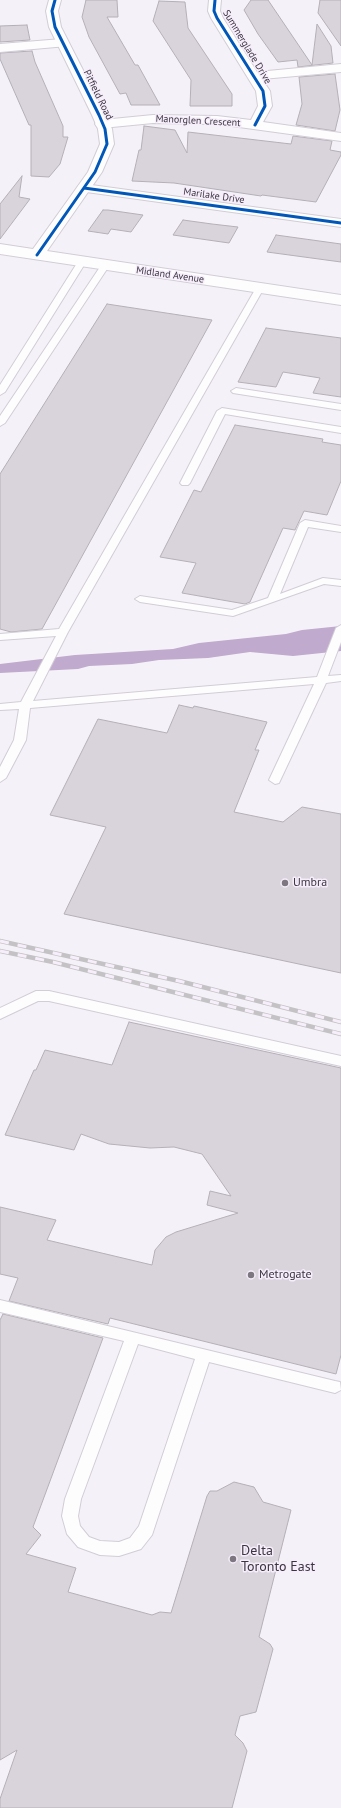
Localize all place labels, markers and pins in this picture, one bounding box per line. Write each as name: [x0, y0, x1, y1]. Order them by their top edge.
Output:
place label: Umbra: [293, 876, 327, 890]
marker: Umbra: [280, 878, 290, 888]
place label: Metrogate: [259, 1268, 312, 1282]
marker: Metrogate: [246, 1270, 256, 1280]
place label: Delta Toronto East: [241, 1543, 315, 1576]
marker: Delta Toronto East: [228, 1554, 238, 1564]

